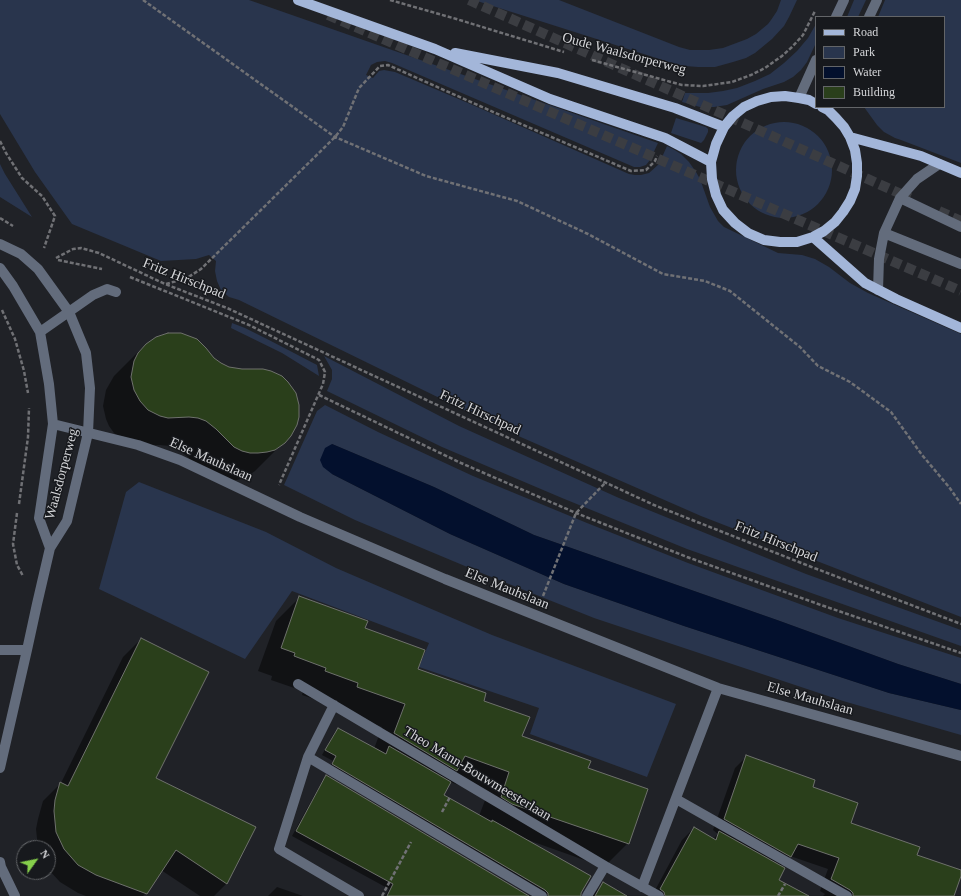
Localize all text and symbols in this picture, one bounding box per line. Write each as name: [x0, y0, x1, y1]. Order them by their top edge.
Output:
legend: [815, 16, 945, 108]
text: Road: [853, 25, 878, 39]
street label: Oude Waalsdorperweg: [560, 29, 688, 79]
text: Park: [853, 45, 875, 59]
text: Water: [853, 65, 881, 79]
text: Building: [853, 85, 895, 99]
street label: Fritz Hirschpad: [140, 255, 228, 303]
street label: Fritz Hirschpad: [437, 387, 523, 439]
street label: Waalsdorperweg: [42, 427, 82, 521]
street label: Else Mauhslaan: [167, 434, 255, 486]
street label: Fritz Hirschpad: [732, 518, 820, 566]
street label: Else Mauhslaan: [463, 565, 551, 613]
street label: Else Mauhslaan: [765, 679, 855, 719]
street label: Theo Mann-Bouwmeesterlaan: [400, 723, 554, 825]
north arrow: [16, 840, 56, 880]
text: N: [38, 847, 52, 861]

